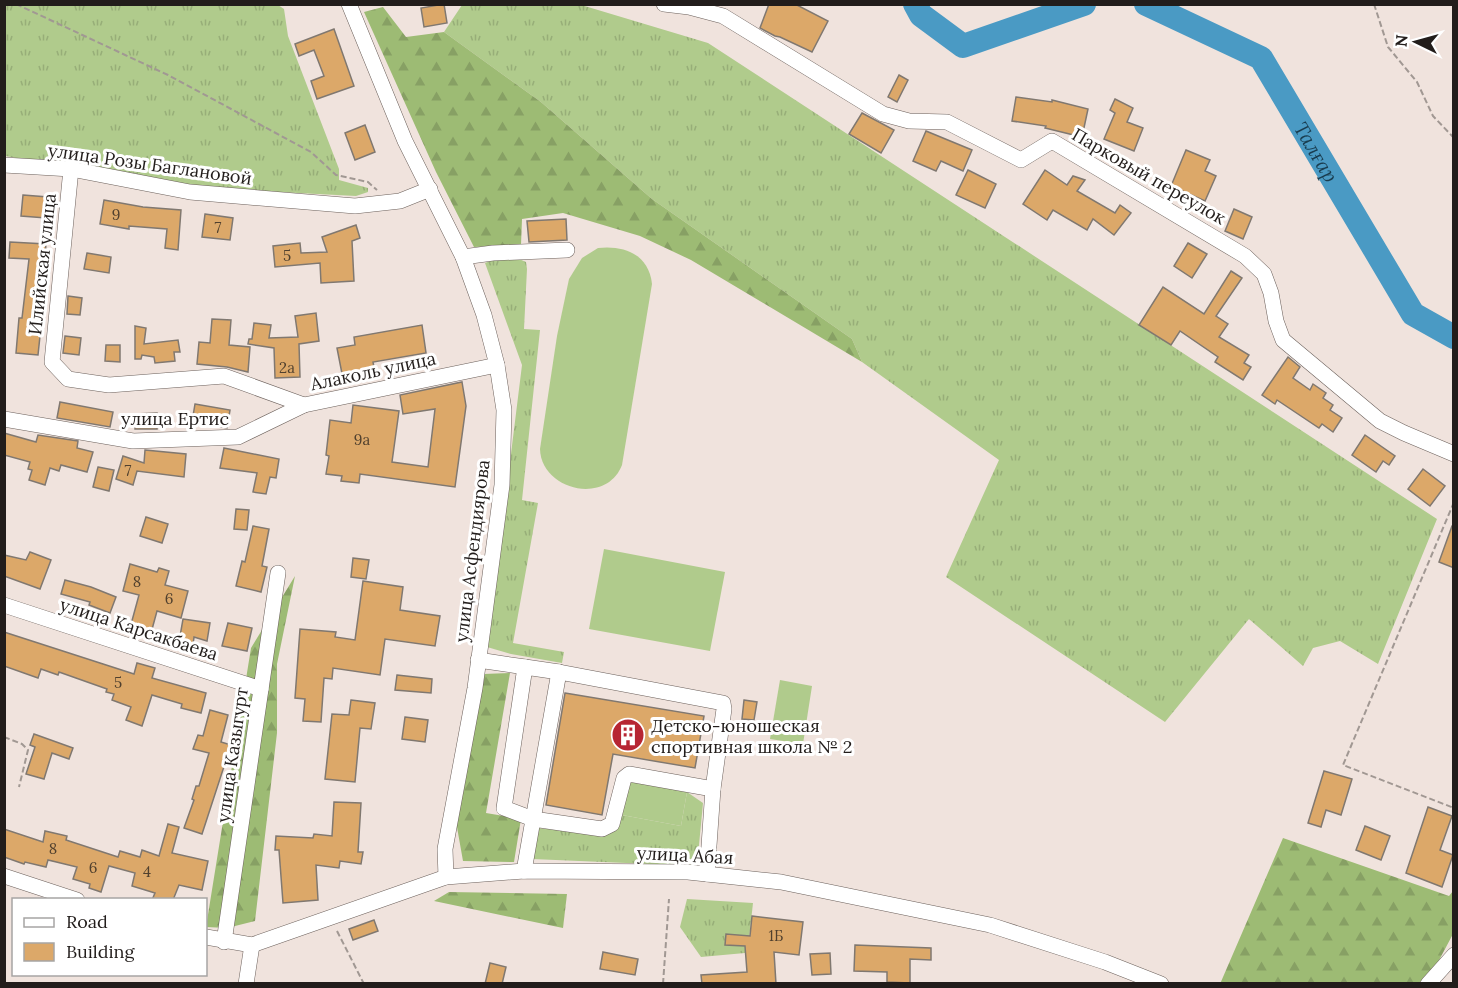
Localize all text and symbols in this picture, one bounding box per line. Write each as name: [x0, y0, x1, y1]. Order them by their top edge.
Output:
north arrow: [1386, 12, 1446, 72]
text: N: [1391, 34, 1412, 48]
water label: Талғар: [1289, 117, 1344, 186]
street label: Парковый переулок: [1068, 123, 1230, 230]
street label: улица Розы Баглановой: [47, 138, 253, 190]
street label: Илийская улица: [23, 192, 61, 336]
house number: 9: [112, 205, 120, 224]
house number: 7: [215, 218, 222, 237]
house number: 5: [283, 246, 291, 265]
street label: Алаколь улица: [307, 346, 438, 396]
house number: 2а: [279, 358, 295, 377]
street label: улица Ертис: [121, 407, 229, 430]
house number: 9а: [354, 430, 370, 449]
street label: улица Асфендиярова: [449, 458, 495, 644]
house number: 7: [125, 461, 132, 480]
house number: 8: [133, 572, 141, 591]
house number: 6: [165, 589, 173, 608]
street label: улица Карсакбаева: [57, 593, 221, 665]
house number: 5: [114, 673, 122, 692]
street label: улица Казыгурт: [211, 686, 253, 824]
place label: Детско-юношеская спортивная школа № 2: [651, 714, 852, 758]
building icon: Детско-юношеская спортивная школа № 2: [610, 717, 646, 753]
house number: 8: [49, 839, 57, 858]
street label: улица Абая: [636, 841, 734, 869]
house number: 6: [89, 858, 97, 877]
house number: 4: [143, 862, 151, 881]
legend: [12, 898, 207, 976]
text: Road: [66, 910, 108, 933]
house number: 1Б: [769, 926, 783, 945]
text: Building: [66, 940, 136, 963]

